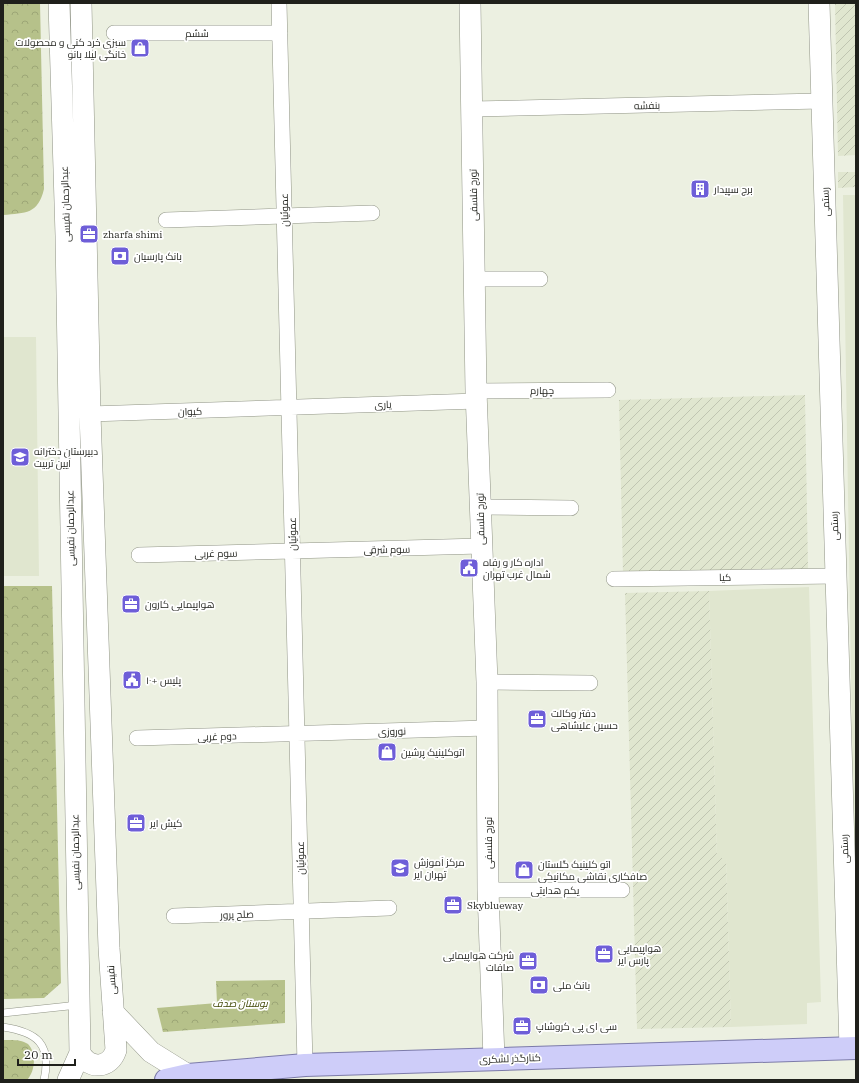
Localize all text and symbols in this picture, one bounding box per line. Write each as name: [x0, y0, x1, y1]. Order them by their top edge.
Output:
street label: ششم: [185, 27, 209, 41]
place label: سبزی خرد کنی و محصولات خانگی لیلا بانو: [16, 36, 126, 61]
shop icon: سبزی خرد کنی و محصولات خانگی لیلا بانو: [129, 37, 151, 59]
street label: بنفشه: [634, 99, 660, 112]
street label: عبدالرحمان نفیسی: [58, 166, 73, 242]
street label: تورج فلسفی: [467, 168, 480, 221]
building icon: برج سپیدار: [689, 178, 711, 200]
place label: برج سپیدار: [713, 183, 753, 196]
street label: رستمی: [818, 187, 833, 217]
street label: عموئیان: [278, 193, 291, 227]
office icon: zharfa shimi: [78, 223, 100, 245]
place label: zharfa shimi: [103, 228, 163, 241]
bank icon: بانک پارسیان: [109, 245, 131, 267]
place label: بانک پارسیان: [134, 250, 182, 263]
street label: چهارم: [530, 384, 554, 398]
street label: یاری: [374, 398, 392, 411]
street label: کیوان: [178, 405, 202, 418]
place label: دبیرستان دخترانه آیین تربیت: [34, 445, 98, 470]
school or university icon: دبیرستان دخترانه آیین تربیت: [9, 446, 31, 468]
street label: عبدالرحمان نفیسی: [63, 490, 78, 566]
street label: تورج فلسفی: [474, 492, 487, 545]
street label: رستمی: [827, 511, 842, 541]
street label: عموئیان: [286, 517, 299, 551]
street label: سوم شرقی: [364, 543, 410, 557]
street label: سوم غربی: [194, 547, 238, 561]
place label: اداره کار و رفاه شمال غرب تهران: [483, 556, 551, 581]
public building icon: اداره کار و رفاه شمال غرب تهران: [458, 557, 480, 579]
street label: کیا: [719, 571, 731, 584]
office icon: هواپیمایی کارون: [120, 593, 142, 615]
place label: هواپیمایی کارون: [145, 598, 215, 611]
public building icon: پلیس +۱۰: [121, 669, 143, 691]
place label: پلیس +۱۰: [146, 674, 181, 687]
place label: دفتر وکالت حسین علیشاهی: [551, 707, 618, 732]
office icon: دفتر وکالت حسین علیشاهی: [526, 708, 548, 730]
street label: نوروزی: [378, 725, 406, 738]
street label: دوم غربی: [197, 729, 237, 745]
shop icon: اتوکلینیک پرشین: [376, 741, 398, 763]
place label: اتوکلینیک پرشین: [401, 746, 465, 759]
office icon: کیش ایر: [125, 812, 147, 834]
street label: عبدالرحمان نفیسی: [68, 814, 83, 890]
place label: کیش ایر: [149, 817, 182, 830]
street label: تورج فلسفی: [482, 817, 495, 869]
street label: رستمی: [837, 834, 852, 864]
street label: عموئیان: [294, 841, 307, 875]
place label: مرکز آموزش تهران ایر: [413, 856, 465, 881]
school or university icon: مرکز آموزش تهران ایر: [389, 857, 411, 879]
place label: اتو کلینیک گلستان صافکاری نقاشی مکانیکی: [538, 858, 647, 883]
shop icon: اتو کلینیک گلستان صافکاری نقاشی مکانیکی: [513, 859, 535, 881]
street label: یکم هدایتی: [531, 884, 580, 898]
office icon: Skyblueway: [442, 894, 464, 916]
place label: Skyblueway: [467, 899, 524, 912]
street label: صلح پرور: [219, 907, 254, 922]
place label: هواپیمایی پارس ایر: [617, 942, 661, 967]
office icon: هواپیمایی پارس ایر: [593, 943, 615, 965]
place label: شرکت هواپیمایی صافات: [443, 949, 514, 974]
office icon: شرکت هواپیمایی صافات: [517, 950, 539, 972]
street label: نفیسی: [104, 965, 119, 995]
bank icon: بانک ملی: [528, 974, 550, 996]
place label: بانک ملی: [553, 979, 590, 992]
park label: بوستان صدف: [212, 997, 269, 1010]
office icon: سی ای پی کروشاپ: [511, 1015, 533, 1037]
place label: سی ای پی کروشاپ: [536, 1020, 617, 1033]
scale bar: [18, 1041, 75, 1067]
text: 20 m: [24, 1047, 53, 1062]
street label: کنارگذر لشکری: [479, 1051, 541, 1066]

